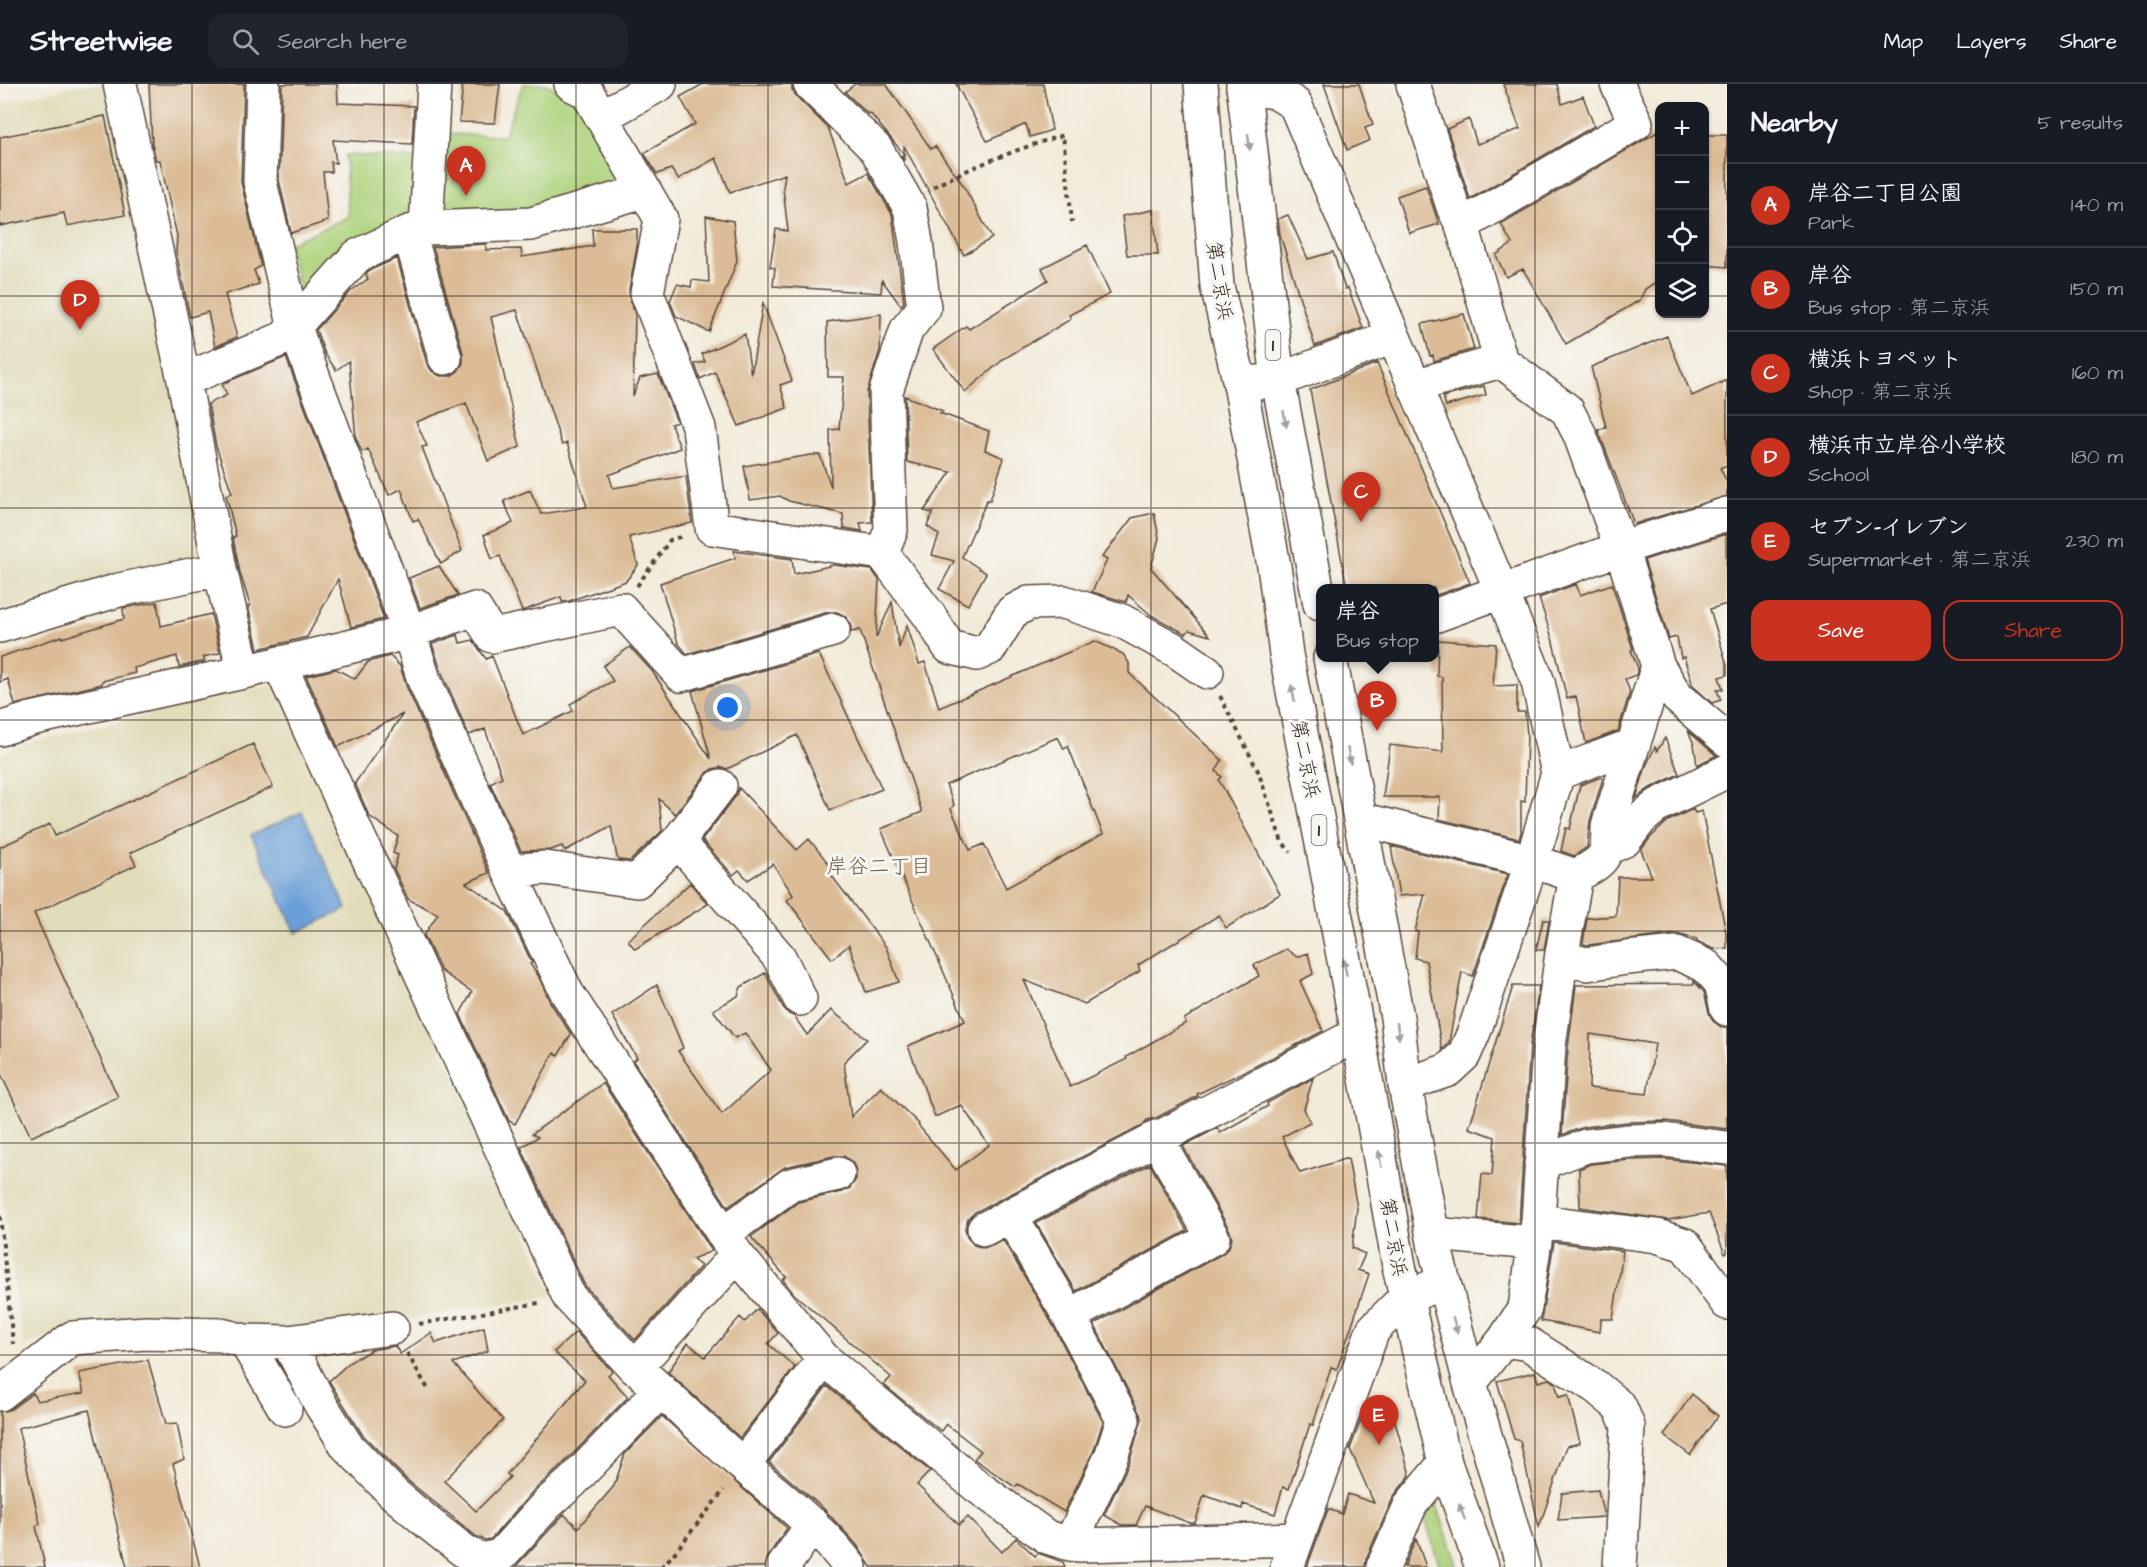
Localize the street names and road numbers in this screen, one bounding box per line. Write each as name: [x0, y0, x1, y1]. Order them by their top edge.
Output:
street label: 第二京浜: [1199, 239, 1239, 323]
road number: 1: [1266, 330, 1280, 360]
street label: 第二京浜: [1284, 717, 1326, 801]
road number: 1: [1312, 815, 1326, 845]
street label: 第二京浜: [1372, 1195, 1414, 1279]

